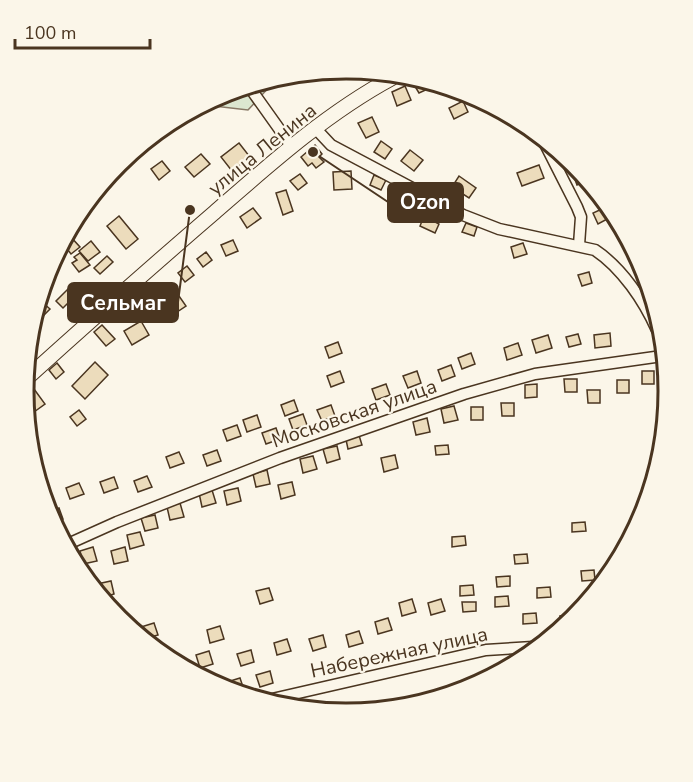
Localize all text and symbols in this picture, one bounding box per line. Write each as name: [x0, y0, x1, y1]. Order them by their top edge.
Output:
scale bar: [15, 12, 150, 50]
text: 100 m: [24, 21, 76, 45]
street label: улица Ленина: [202, 97, 322, 202]
callout: Ozon: [388, 183, 463, 222]
text: Ozon: [400, 188, 450, 216]
callout: Сельмаг: [68, 283, 178, 322]
text: Сельмаг: [80, 289, 166, 317]
street label: Московская улица: [268, 373, 440, 454]
street label: Набережная улица: [308, 620, 490, 684]

